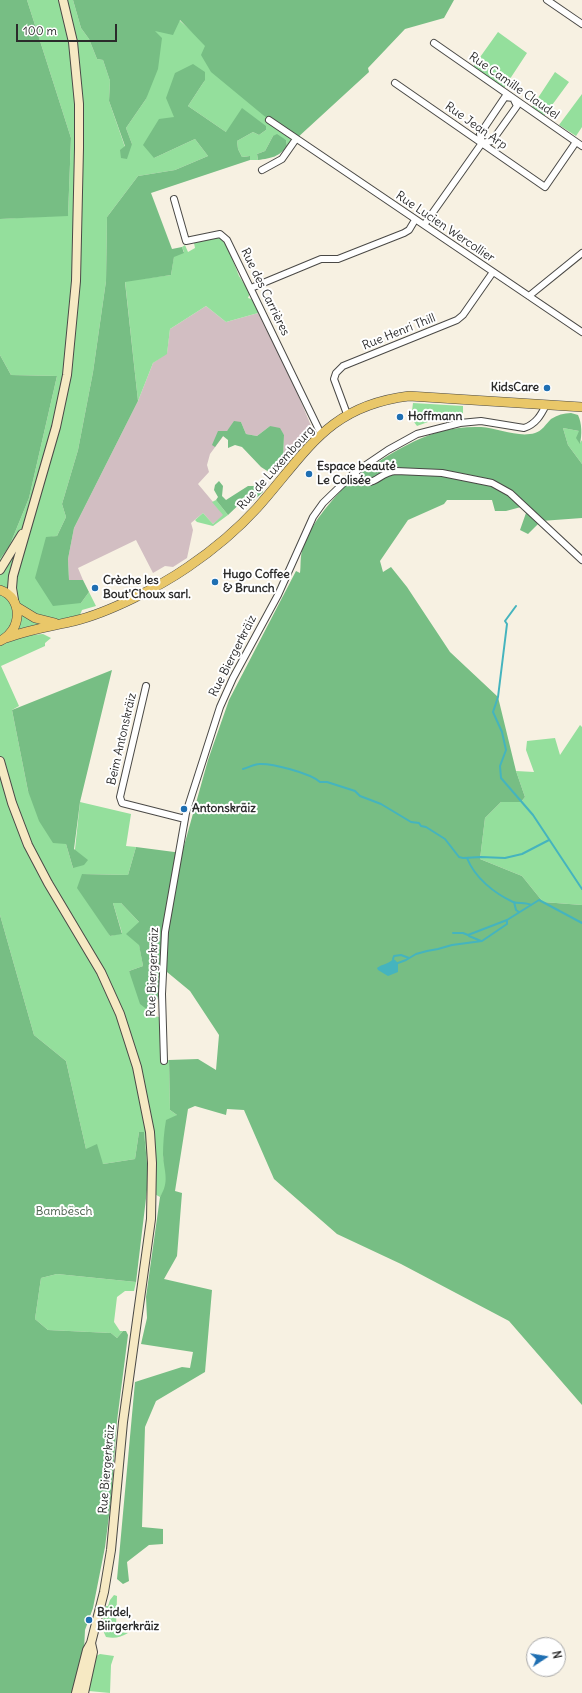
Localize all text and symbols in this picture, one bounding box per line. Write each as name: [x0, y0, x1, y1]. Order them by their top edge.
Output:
scale bar: [18, 16, 119, 42]
text: 100 m: [23, 23, 57, 38]
street label: Rue Camille Claudel: [466, 49, 562, 123]
street label: Rue Jean Arp: [442, 99, 510, 153]
street label: Rue Lucien Wercollier: [393, 189, 497, 265]
street label: Rue des Carrières: [238, 246, 292, 338]
street label: Rue Henri Thill: [360, 311, 438, 353]
place label: KidsCare: [491, 381, 539, 395]
marker: KidsCare: [542, 383, 552, 393]
place label: Hoffmann: [408, 410, 462, 424]
marker: Hoffmann: [395, 412, 405, 422]
street label: Rue de Luxembourg: [235, 423, 317, 513]
place label: Espace beauté Le Colisée: [317, 460, 396, 488]
marker: Espace beauté Le Colisée: [304, 469, 314, 479]
place label: Hugo Coffee & Brunch: [223, 568, 290, 596]
place label: Crèche les Bout'Choux sarl.: [103, 574, 191, 602]
marker: Hugo Coffee & Brunch: [210, 577, 220, 587]
marker: Crèche les Bout'Choux sarl.: [90, 583, 100, 593]
street label: Rue Biergerkräiz: [206, 613, 260, 699]
street label: Beim Antonskräiz: [104, 691, 140, 787]
place label: Antonskräiz: [192, 802, 256, 816]
marker: Antonskräiz: [179, 804, 189, 814]
street label: Rue Biergerkräiz: [144, 927, 162, 1017]
park label: Bambësch: [36, 1205, 92, 1219]
street label: Rue Biergerkräiz: [96, 1424, 118, 1514]
place label: Bridel, Biirgerkräiz: [97, 1606, 159, 1634]
marker: Bridel, Biirgerkräiz: [84, 1615, 94, 1625]
north arrow: [526, 1637, 566, 1677]
text: N: [549, 1650, 564, 1660]

